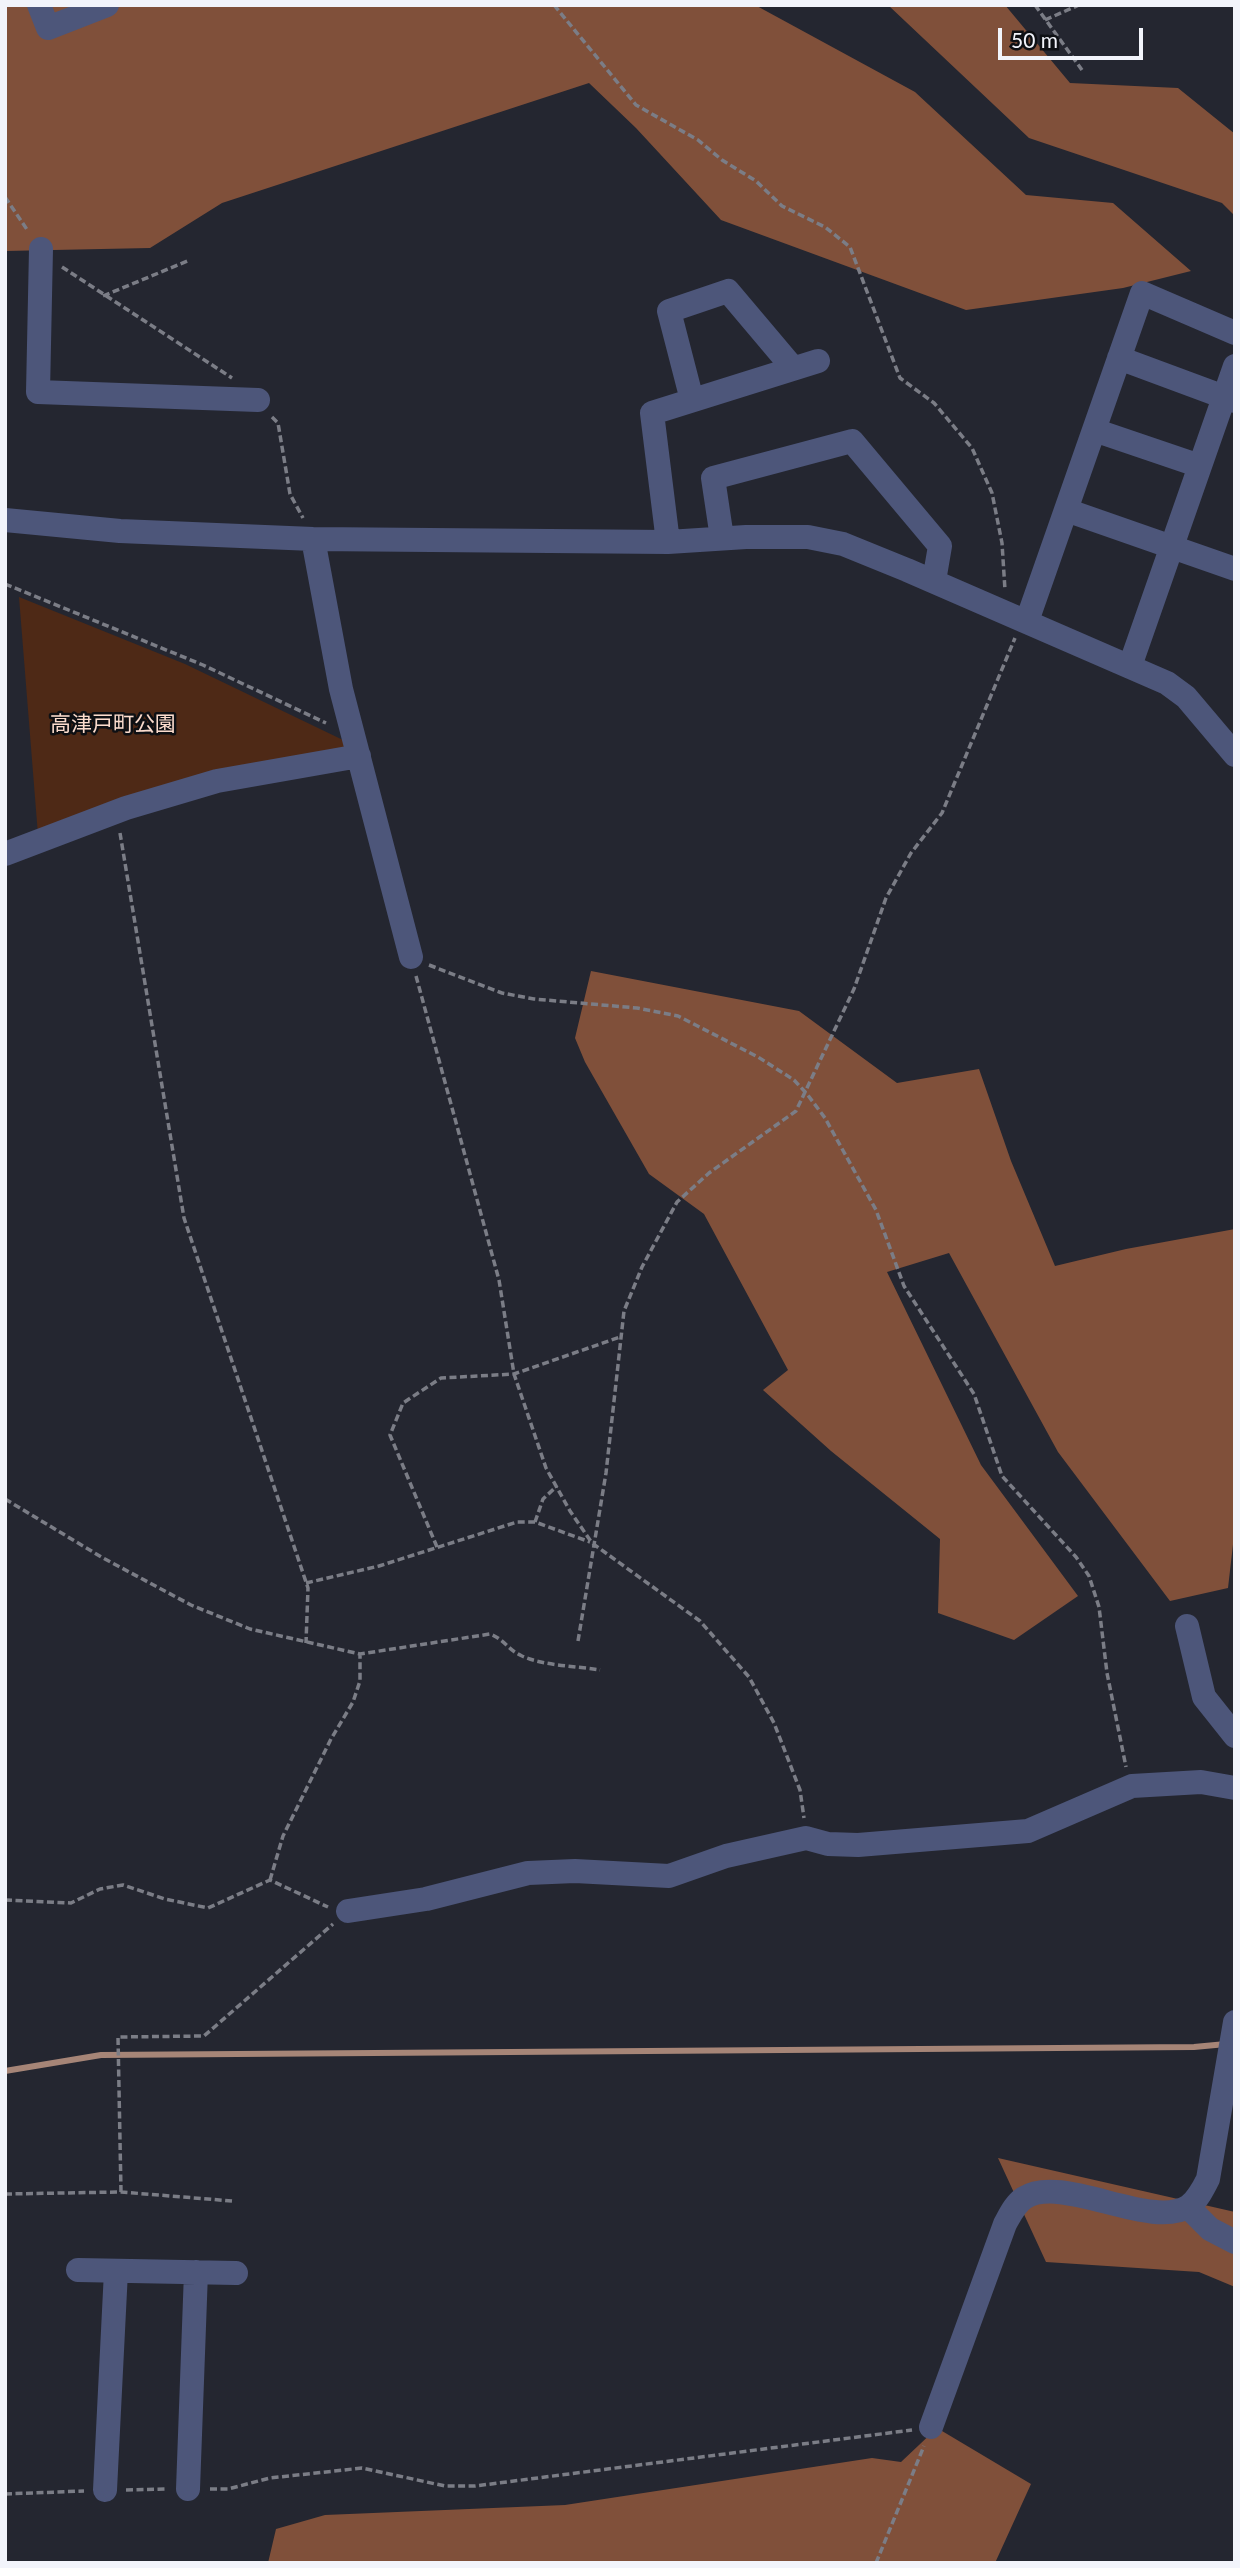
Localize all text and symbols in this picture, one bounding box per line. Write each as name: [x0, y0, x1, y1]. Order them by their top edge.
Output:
scale bar: [1002, 14, 1147, 58]
text: 50 m: [1011, 27, 1058, 52]
park label: 高津戸町公園: [50, 711, 176, 737]

